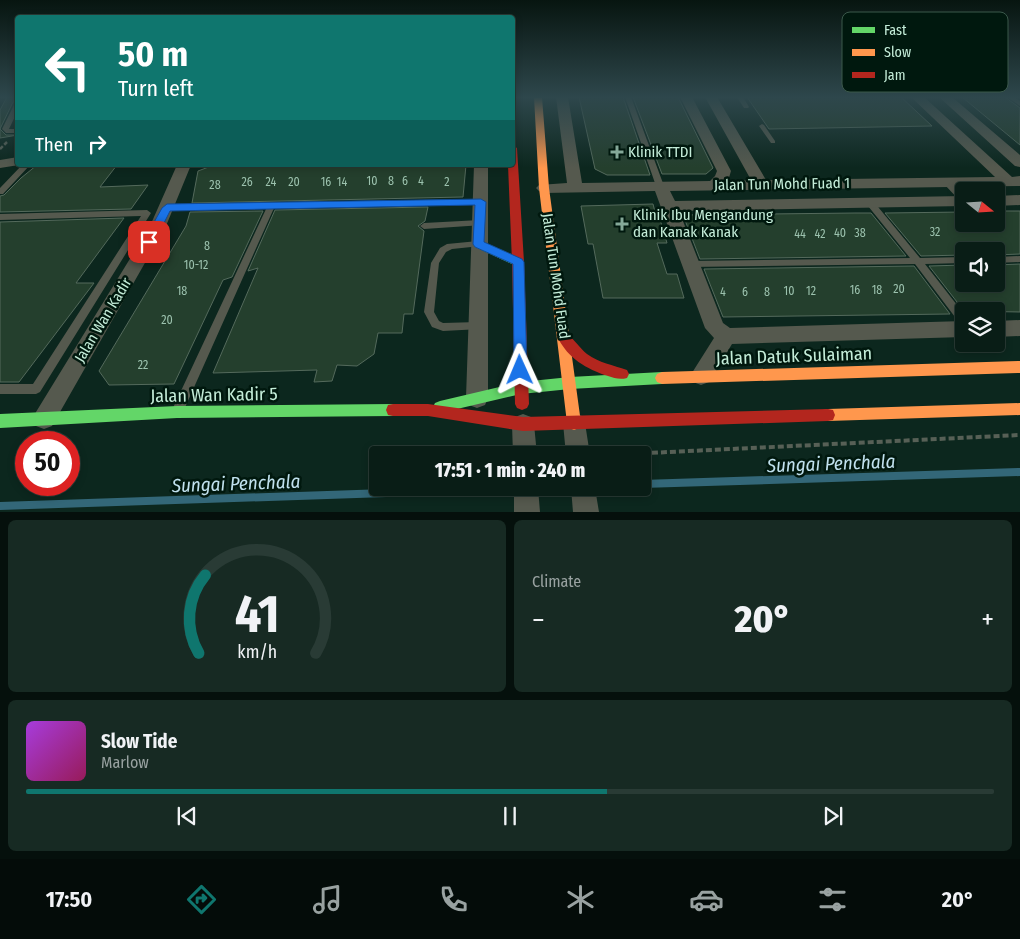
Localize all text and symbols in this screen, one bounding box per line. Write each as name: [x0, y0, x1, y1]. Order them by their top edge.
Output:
legend: [842, 12, 1008, 92]
text: Fast: [884, 22, 907, 39]
text: 50 m: [118, 33, 188, 75]
icon: left: [35, 35, 100, 100]
text: Slow: [884, 44, 911, 61]
text: Jam: [884, 67, 905, 84]
text: Turn left: [118, 75, 194, 102]
icon: right: [83, 130, 111, 158]
text: Then: [35, 133, 73, 156]
place label: Klinik TTDI: [628, 143, 692, 161]
marker: Klinik TTDI: [610, 145, 624, 159]
house number: 10: [367, 174, 377, 188]
house number: 8: [388, 174, 394, 188]
house number: 6: [402, 174, 408, 188]
house number: 4: [418, 174, 424, 188]
street label: Jalan Tun Mohd Fuad 1: [714, 174, 850, 194]
house number: 26: [241, 175, 253, 189]
house number: 24: [266, 175, 277, 189]
house number: 20: [288, 175, 300, 189]
house number: 16: [321, 175, 331, 189]
house number: 14: [337, 175, 347, 189]
house number: 2: [444, 175, 450, 189]
house number: 28: [209, 178, 221, 192]
north arrow: [955, 182, 1005, 232]
map controls: [955, 182, 1005, 352]
place label: Klinik Ibu Mengandung dan Kanak Kanak: [633, 206, 773, 241]
street label: Jalan Tun Mohd Fuad: [538, 212, 574, 340]
marker: Klinik Ibu Mengandung dan Kanak Kanak: [615, 217, 629, 231]
pin: [128, 221, 170, 263]
house number: 32: [930, 225, 940, 239]
house number: 40: [834, 226, 846, 240]
house number: 38: [854, 226, 866, 240]
house number: 44: [794, 227, 806, 241]
house number: 42: [815, 227, 825, 241]
icon: arrive: [135, 228, 163, 256]
house number: 8: [204, 239, 210, 253]
button: sound: [955, 242, 1005, 292]
house number: 10-12: [184, 258, 208, 272]
street label: Jalan Wan Kadir: [71, 274, 136, 366]
house number: 20: [893, 282, 905, 296]
house number: 16: [850, 283, 860, 297]
house number: 18: [872, 283, 882, 297]
house number: 18: [177, 284, 187, 298]
house number: 10: [784, 284, 794, 298]
house number: 12: [806, 284, 816, 298]
house number: 4: [720, 285, 726, 299]
house number: 6: [742, 285, 748, 299]
house number: 8: [764, 285, 770, 299]
button: layers: [955, 302, 1005, 352]
house number: 20: [161, 313, 173, 327]
street label: Jalan Datuk Sulaiman: [716, 342, 872, 370]
position arrow: [493, 343, 545, 395]
house number: 22: [138, 358, 148, 372]
street label: Jalan Wan Kadir 5: [150, 383, 278, 407]
speed limit sign: 50: [15, 431, 80, 496]
water label: Sungai Penchala: [765, 450, 896, 477]
text: 17:51 · 1 min · 240 m: [435, 459, 585, 482]
water label: Sungai Penchala: [170, 470, 301, 497]
text: Climate: [532, 572, 581, 591]
text: 41: [234, 583, 280, 646]
text: 20°: [735, 596, 791, 642]
text: −: [532, 603, 545, 636]
text: +: [981, 603, 994, 636]
text: km/h: [237, 641, 277, 663]
text: Slow Tide: [101, 730, 177, 753]
text: Marlow: [101, 753, 149, 772]
icon: previous: [173, 802, 201, 830]
icon: pause: [496, 802, 524, 830]
icon: next: [819, 802, 847, 830]
icon: directions: [184, 882, 219, 917]
icon: music: [310, 882, 345, 917]
icon: phone: [436, 882, 471, 917]
icon: climate: [563, 882, 598, 917]
icon: car: [689, 882, 724, 917]
icon: filters: [815, 882, 850, 917]
text: 17:50: [46, 886, 92, 913]
text: 20°: [942, 886, 974, 913]

